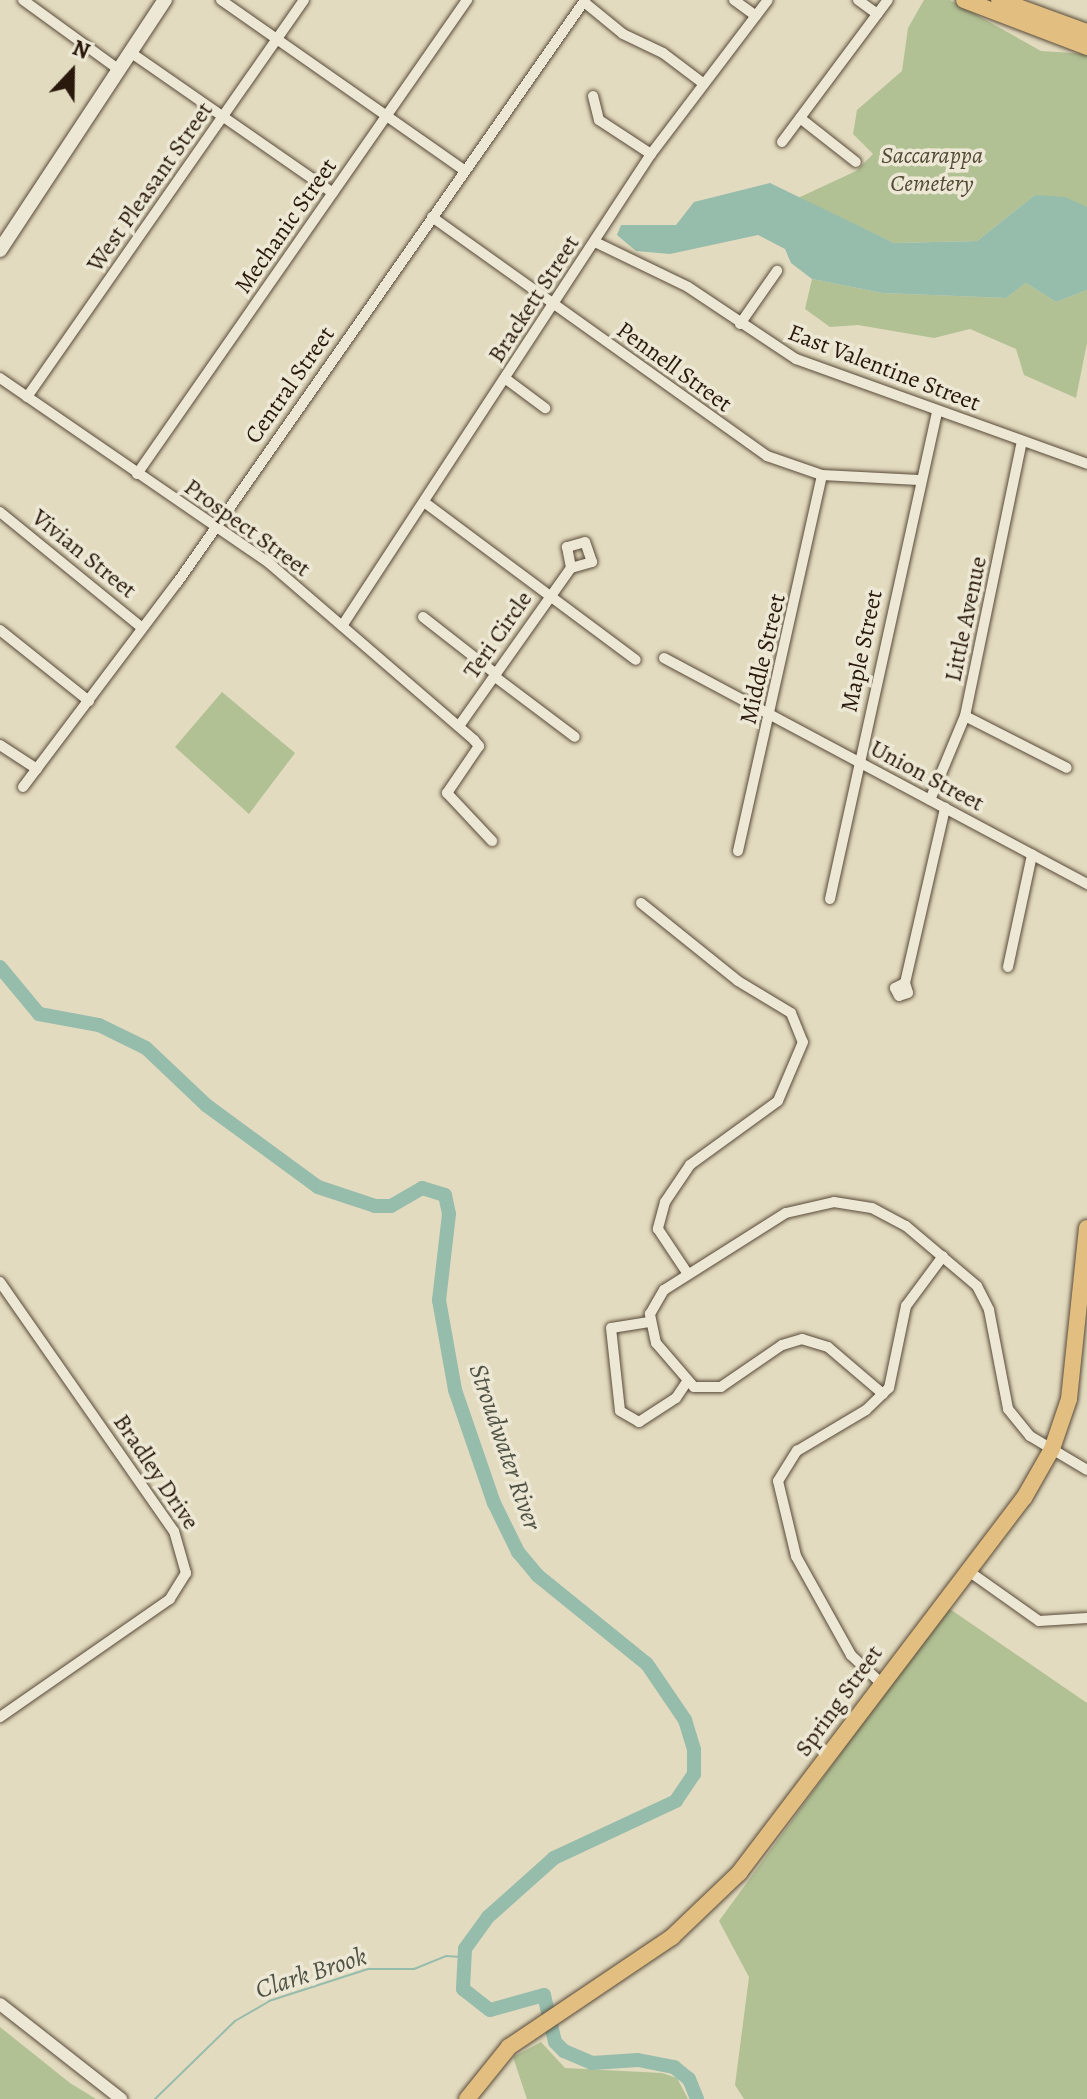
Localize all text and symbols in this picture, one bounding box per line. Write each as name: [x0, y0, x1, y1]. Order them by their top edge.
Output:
north arrow: [32, 32, 112, 112]
text: N: [68, 33, 94, 67]
street label: West Pleasant Street: [81, 97, 219, 277]
park label: Saccarappa Cemetery: [881, 142, 983, 198]
street label: Mechanic Street: [229, 153, 343, 299]
street label: Brackett Street: [482, 230, 586, 368]
street label: Pennell Street: [611, 316, 737, 418]
street label: East Valentine Street: [784, 318, 984, 418]
street label: Central Street: [239, 321, 341, 449]
street label: Prospect Street: [178, 473, 316, 583]
street label: Vivian Street: [26, 503, 142, 605]
street label: Little Avenue: [939, 554, 993, 684]
street label: Teri Circle: [457, 586, 539, 684]
street label: Maple Street: [835, 587, 889, 715]
street label: Middle Street: [734, 591, 792, 727]
street label: Union Street: [865, 734, 989, 818]
water label: Stroudwater River: [462, 1360, 548, 1534]
street label: Bradley Drive: [107, 1409, 205, 1535]
street label: Spring Street: [789, 1640, 889, 1762]
water label: Clark Brook: [251, 1940, 371, 2006]

